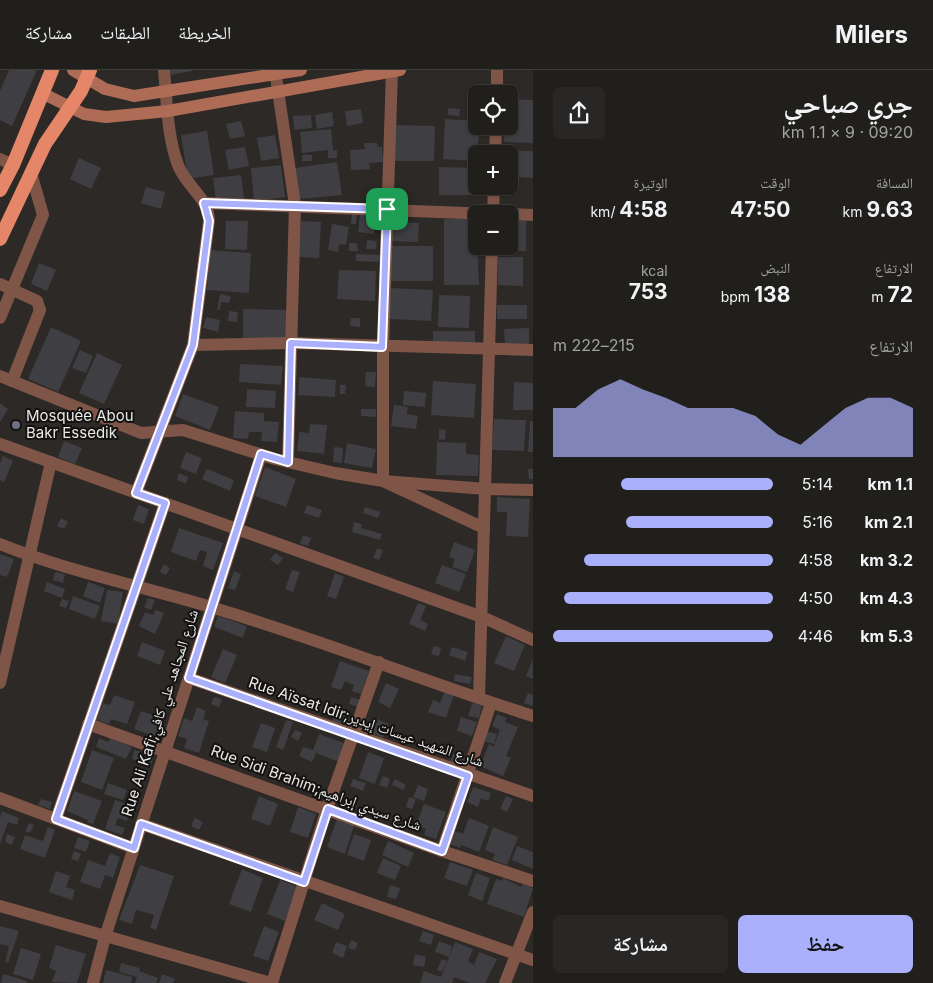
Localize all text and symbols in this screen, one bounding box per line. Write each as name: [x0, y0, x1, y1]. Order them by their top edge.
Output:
text: Milers: [835, 20, 908, 49]
text: مشاركة: [25, 22, 72, 43]
text: الطبقات: [100, 22, 150, 43]
text: الخريطة: [178, 22, 231, 43]
map controls: [468, 85, 518, 255]
button: locate: [468, 85, 518, 135]
text: جري صباحي: [783, 86, 913, 120]
button: share: [553, 87, 605, 139]
text: 09:20 · 9 × 1.1 km: [782, 122, 913, 142]
button: +: [468, 145, 518, 195]
text: الوتيرة: [634, 174, 668, 191]
text: الوقت: [760, 174, 790, 191]
text: المسافة: [876, 174, 913, 191]
pin: [366, 188, 408, 230]
icon: arrive: [373, 195, 401, 223]
text: 4:58: [619, 197, 668, 222]
text: 47:50: [730, 197, 790, 222]
text: 9.63: [866, 197, 913, 222]
text: /km: [590, 203, 619, 220]
text: km: [842, 203, 866, 220]
button: −: [468, 205, 518, 255]
text: النبض: [760, 259, 790, 276]
text: الارتفاع: [875, 259, 913, 276]
text: kcal: [641, 262, 668, 279]
text: 753: [629, 279, 668, 304]
text: 138: [754, 282, 790, 307]
text: 72: [888, 282, 913, 307]
text: bpm: [721, 288, 754, 305]
text: m: [871, 288, 888, 305]
text: 215–222 m: [553, 335, 635, 355]
text: الارتفاع: [869, 336, 913, 356]
place label: Mosquée Abou Bakr Essedik: [26, 406, 134, 442]
marker: Mosquée Abou Bakr Essedik: [10, 419, 22, 431]
text: 5:14: [802, 474, 833, 494]
text: 1.1 km: [868, 474, 913, 494]
text: 5:16: [802, 512, 833, 532]
text: 2.1 km: [864, 512, 913, 532]
text: 4:58: [798, 550, 833, 570]
text: 3.2 km: [860, 550, 913, 570]
text: 4:50: [798, 588, 833, 608]
text: 4.3 km: [860, 588, 913, 608]
street label: Rue Ali Kafi;شارع المجاهد علي كافي: [117, 607, 205, 820]
text: 4:46: [798, 626, 833, 646]
text: 5.3 km: [860, 626, 913, 646]
street label: Rue Aïssat Idir;شارع الشهيد عيسات إيدير: [246, 672, 486, 772]
street label: Rue Sidi Brahim;شارع سيدي إبراهيم: [207, 741, 424, 837]
button: مشاركة: [553, 915, 728, 973]
button: حفظ: [738, 915, 913, 973]

